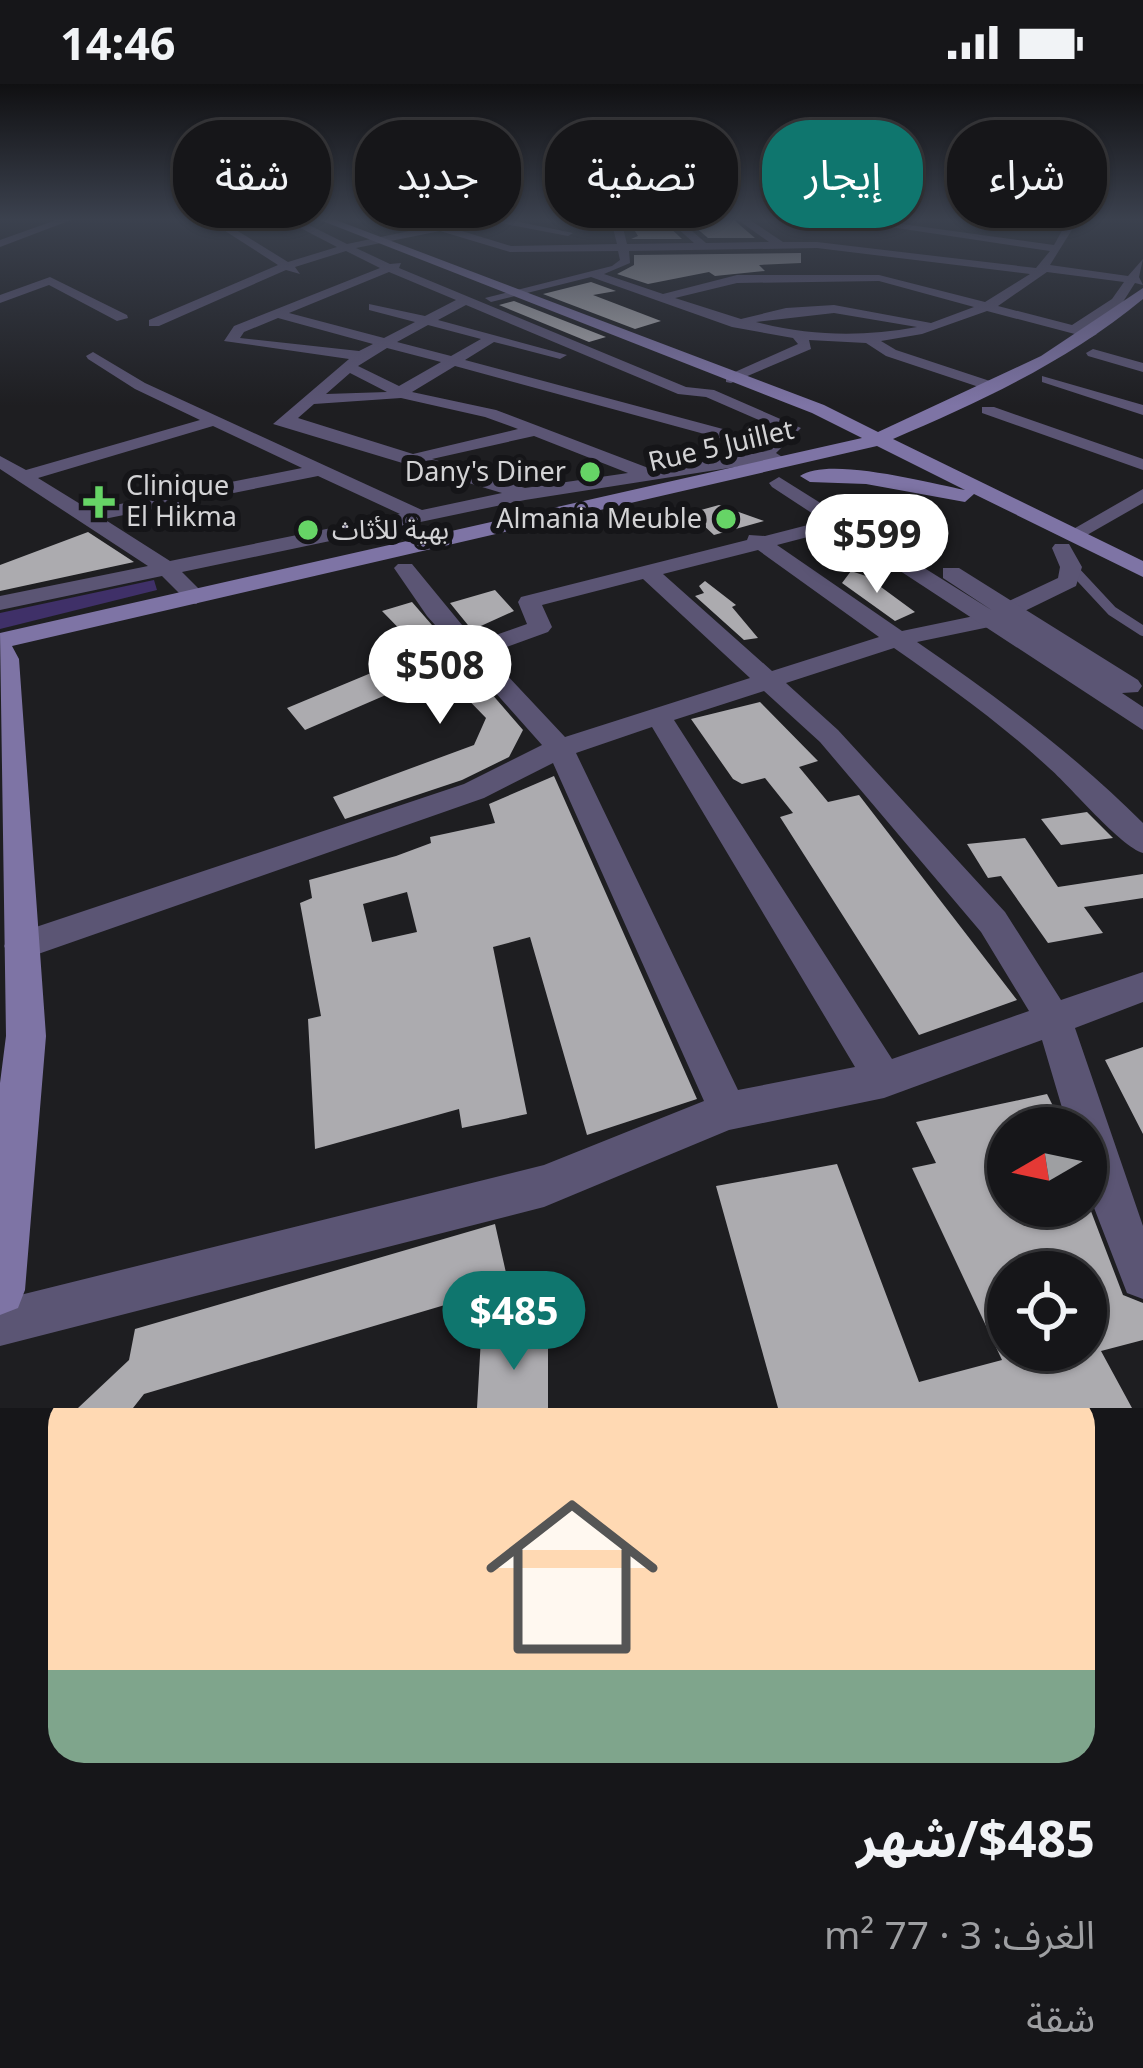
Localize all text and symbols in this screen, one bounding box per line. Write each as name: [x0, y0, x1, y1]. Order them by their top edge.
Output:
text: 14:46: [60, 12, 176, 73]
chip: شقة: [173, 120, 331, 228]
chip: جديد: [355, 120, 521, 228]
chip: تصفية: [545, 120, 738, 228]
chip: إيجار: [762, 120, 923, 228]
chip: شراء: [947, 120, 1107, 228]
street label: Rue 5 Juillet: [644, 410, 797, 479]
place label: Dany's Diner: [405, 452, 566, 489]
marker: Dany's Diner: [577, 459, 603, 485]
place label: Clinique El Hikma: [126, 466, 237, 534]
marker: Clinique El Hikma: [83, 486, 115, 518]
pin: $599: [806, 494, 948, 596]
place label: Almania Meuble: [496, 499, 702, 536]
marker: Almania Meuble: [713, 506, 739, 532]
text: $599: [832, 506, 922, 559]
place label: بهية للأثاث: [332, 510, 449, 547]
marker: بهية للأثاث: [295, 517, 321, 543]
pin: $508: [369, 625, 511, 727]
text: $508: [395, 637, 485, 690]
north arrow: [987, 1107, 1107, 1227]
map controls: [987, 1107, 1107, 1371]
button: locate: [987, 1251, 1107, 1371]
pin: $485: [443, 1271, 585, 1373]
text: $485: [469, 1283, 559, 1336]
icon: home: [464, 1469, 680, 1685]
text: $485/شهر: [857, 1802, 1095, 1872]
text: الغرف: 3 · 77 m²: [824, 1907, 1095, 1960]
text: شقة: [1026, 1990, 1095, 2043]

